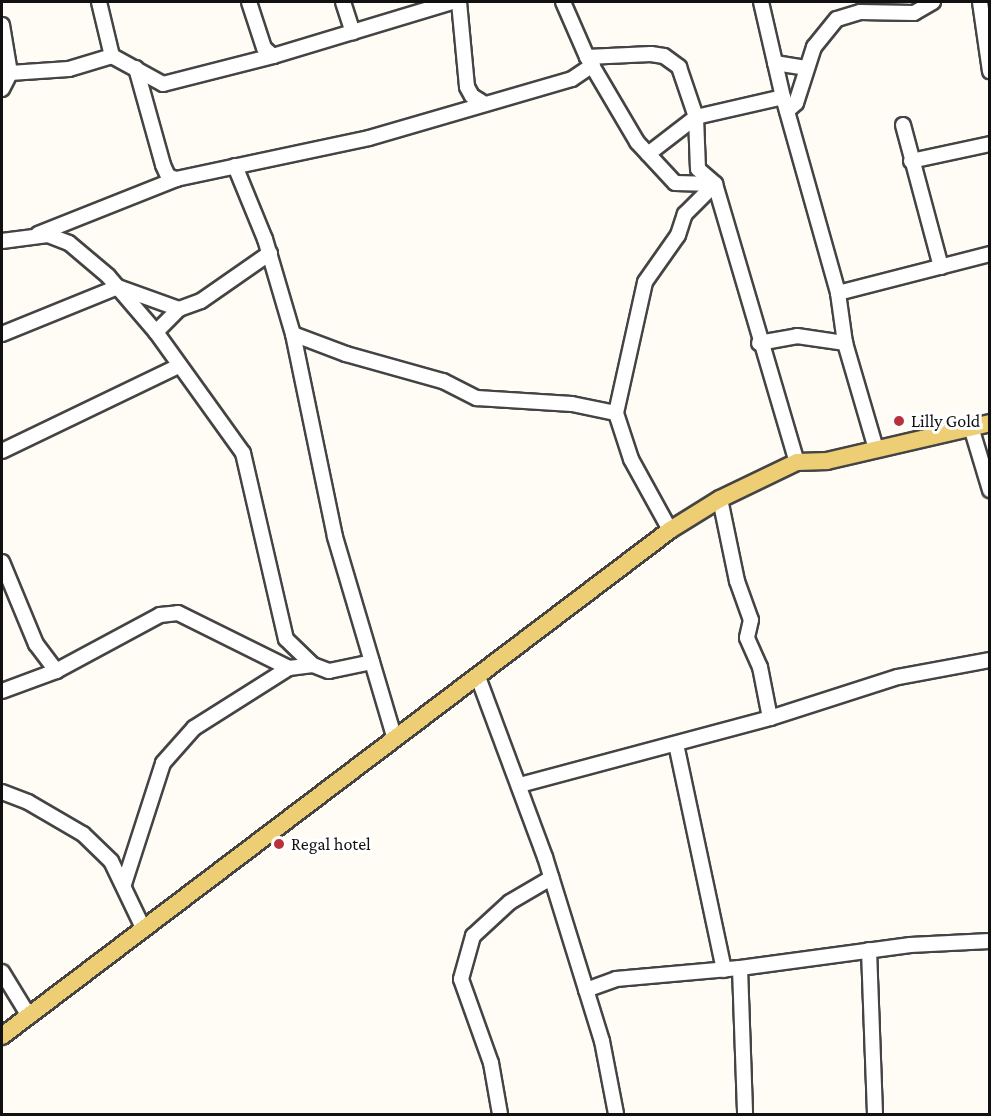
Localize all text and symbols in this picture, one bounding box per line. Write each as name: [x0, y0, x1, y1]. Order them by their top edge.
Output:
place label: Lilly Gold: [911, 410, 980, 432]
marker: Lilly Gold: [892, 414, 906, 428]
place label: Regal hotel: [291, 833, 371, 855]
marker: Regal hotel: [272, 837, 286, 851]

